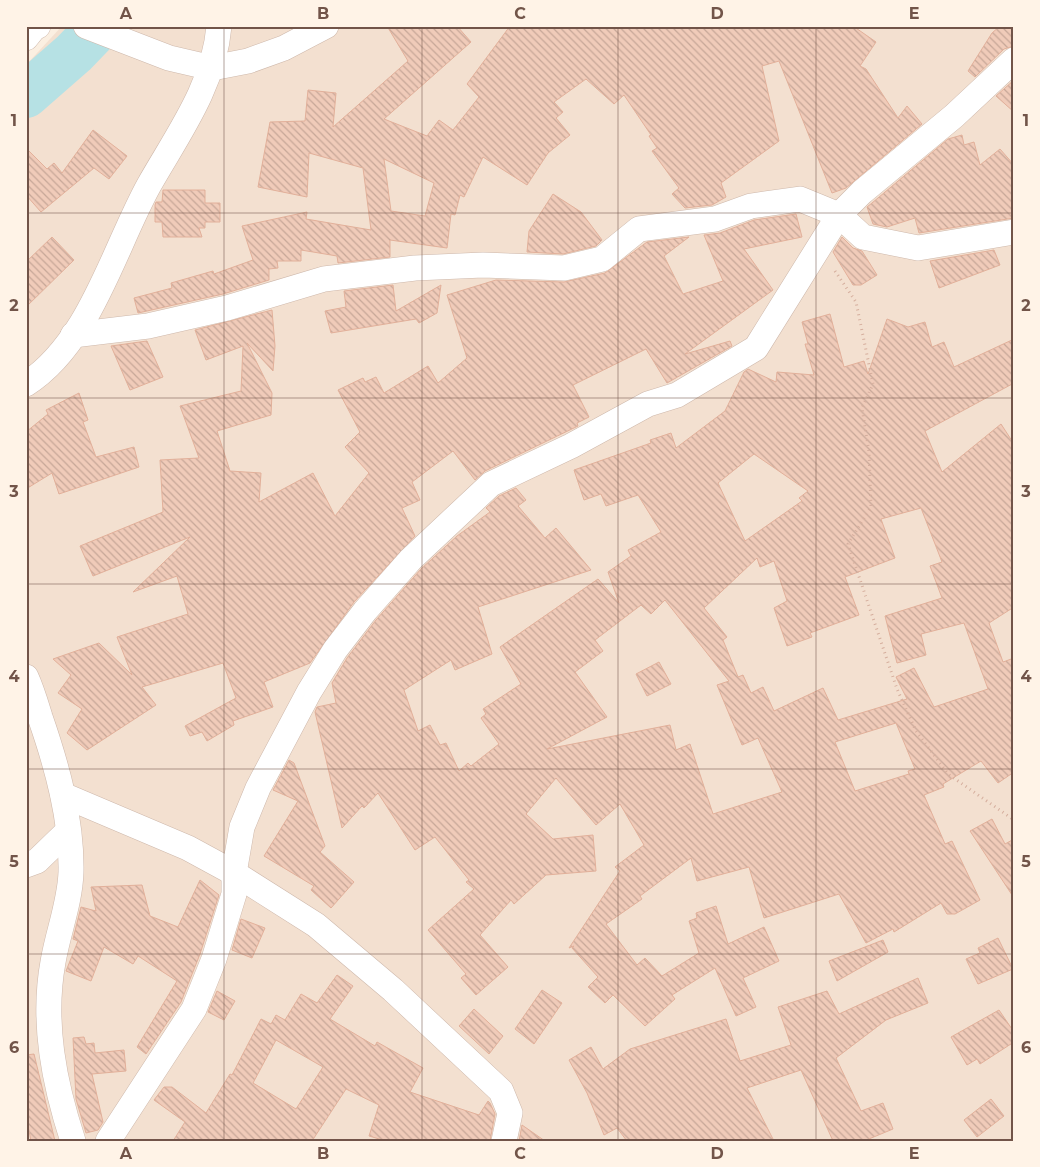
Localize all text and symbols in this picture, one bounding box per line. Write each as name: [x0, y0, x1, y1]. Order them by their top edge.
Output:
text: A: [119, 4, 133, 23]
text: B: [317, 4, 329, 23]
text: C: [514, 4, 526, 23]
text: D: [710, 4, 724, 23]
text: E: [909, 4, 919, 23]
text: 1: [11, 111, 17, 130]
text: 1: [1023, 111, 1029, 130]
text: 2: [9, 296, 19, 315]
text: 2: [1021, 296, 1031, 315]
text: 3: [8, 482, 19, 501]
text: 3: [1020, 482, 1031, 501]
text: 4: [8, 667, 20, 686]
text: 4: [1020, 667, 1032, 686]
text: 5: [9, 852, 19, 871]
text: 5: [1021, 852, 1031, 871]
text: 6: [9, 1038, 19, 1057]
text: 6: [1021, 1038, 1031, 1057]
text: A: [119, 1144, 133, 1163]
text: B: [317, 1144, 329, 1163]
text: C: [514, 1144, 526, 1163]
text: D: [710, 1144, 724, 1163]
text: E: [909, 1144, 919, 1163]

